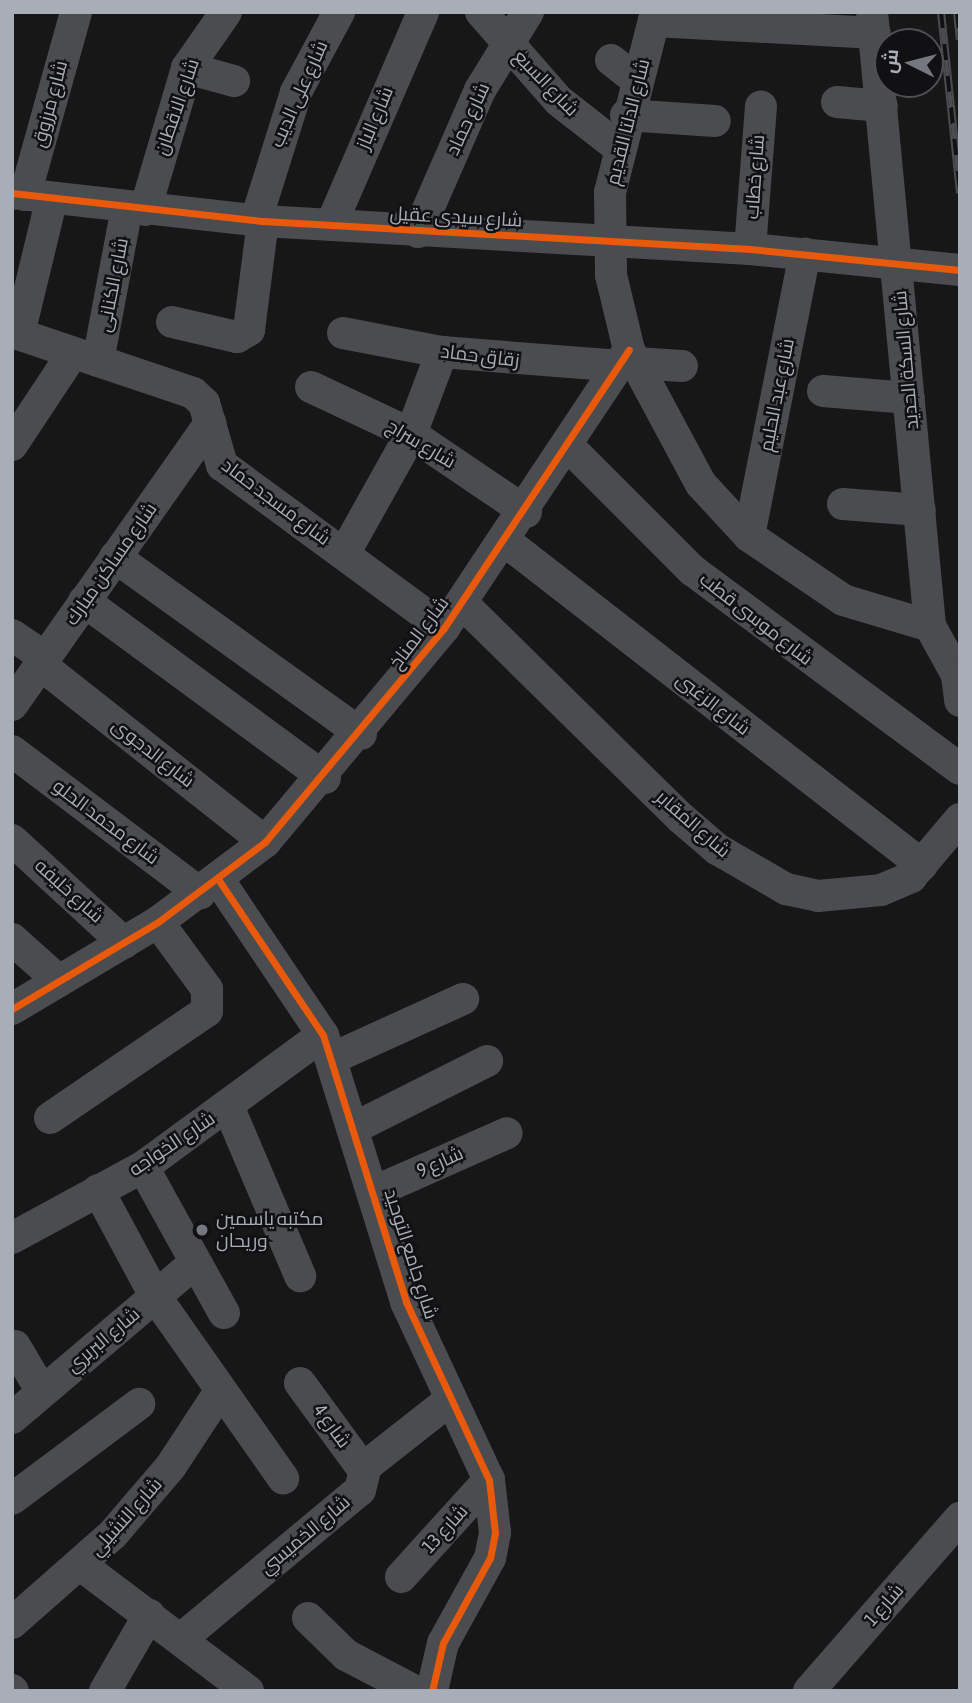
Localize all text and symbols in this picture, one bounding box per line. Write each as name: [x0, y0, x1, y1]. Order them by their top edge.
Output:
north arrow: [874, 28, 944, 98]
street label: شارع على الديب: [265, 37, 333, 151]
street label: شارع السبع: [509, 45, 583, 121]
text: ش: [878, 48, 902, 74]
street label: شارع الاقطان: [150, 56, 204, 158]
street label: شارع الدلتا القديم: [601, 57, 655, 187]
street label: شارع مرزوق: [27, 58, 73, 150]
street label: شارع حماد: [441, 79, 495, 159]
street label: شارع الباز: [352, 83, 398, 153]
street label: شارع خطاب: [741, 134, 769, 220]
street label: شارع سيدى عقيل: [389, 202, 523, 232]
street label: شارع الكنانى: [93, 236, 133, 334]
street label: شارع السكة الحديد: [889, 290, 923, 430]
street label: شارع عبد الحليم: [755, 337, 799, 453]
street label: زقاق حماد: [439, 340, 521, 372]
street label: شارع سراج: [382, 414, 460, 474]
street label: شارع مسجد حماد: [217, 454, 335, 550]
street label: شارع مساكن مبارك: [60, 498, 162, 630]
street label: شارع موسى قطب: [695, 568, 817, 670]
street label: شارع المناخ: [384, 592, 454, 674]
street label: شارع الزغبى: [671, 668, 755, 740]
street label: شارع الدجوى: [107, 714, 199, 792]
street label: شارع محمد الحلو: [48, 775, 164, 869]
street label: شارع المقابر: [651, 786, 735, 862]
street label: شارع خليفه: [30, 854, 108, 928]
street label: شارع الخواجه: [125, 1107, 219, 1181]
street label: شارع 9: [413, 1142, 467, 1182]
street label: شارع جامع التوحيد: [379, 1186, 443, 1322]
place label: مكتبه ياسمين وريحان: [216, 1208, 324, 1252]
marker: مكتبه ياسمين وريحان: [194, 1222, 210, 1238]
street label: شارع البربري: [62, 1303, 144, 1377]
street label: شارع 4: [309, 1400, 355, 1452]
street label: شارع النشيلي: [85, 1473, 167, 1561]
street label: شارع الخميسي: [255, 1491, 355, 1579]
street label: شارع 13: [417, 1500, 473, 1558]
street label: شارع 1: [860, 1579, 908, 1631]

